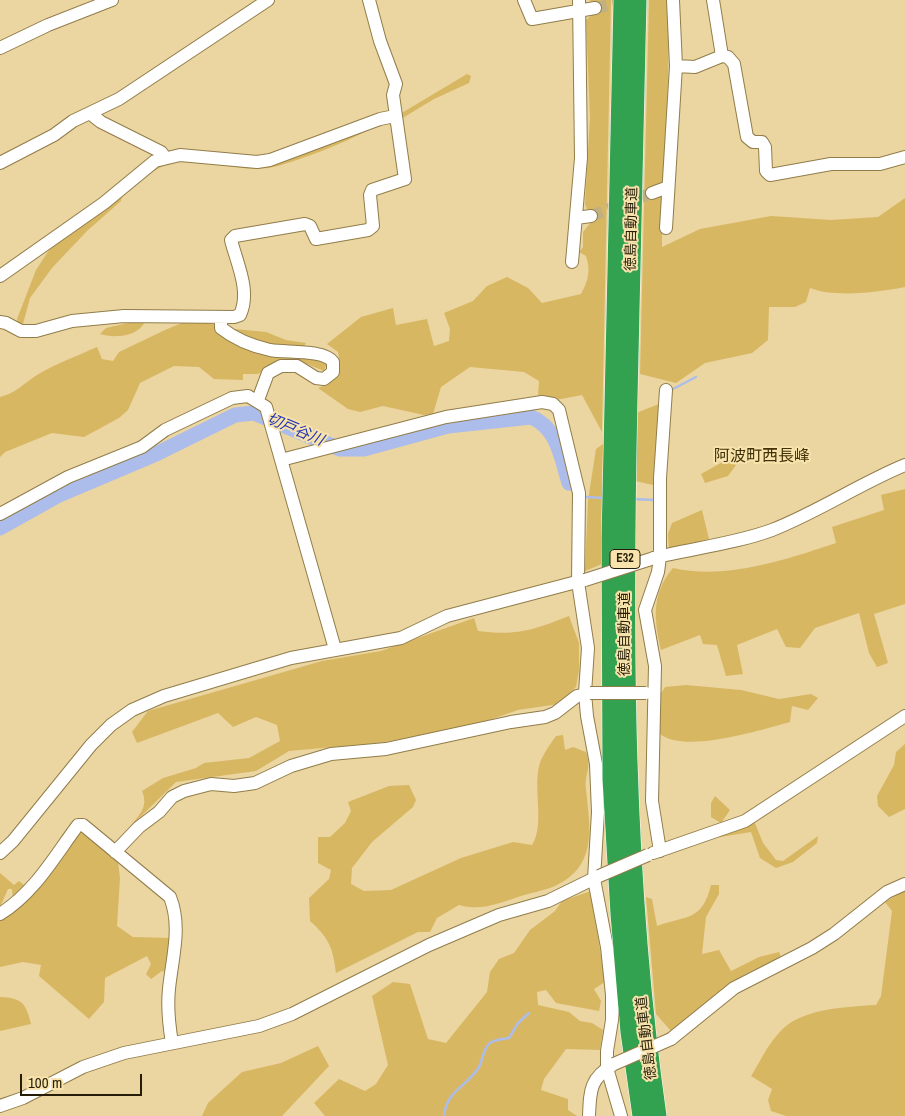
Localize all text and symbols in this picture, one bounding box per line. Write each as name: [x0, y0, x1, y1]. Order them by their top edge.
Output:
street label: 徳島自動車道: [623, 187, 641, 271]
water label: 切戸谷川: [264, 410, 326, 450]
district label: 阿波町西長峰: [714, 447, 810, 467]
road number: E32: [610, 550, 640, 568]
street label: 徳島自動車道: [617, 592, 633, 676]
street label: 徳島自動車道: [634, 995, 660, 1081]
scale bar: [22, 1064, 145, 1096]
text: 100 m: [28, 1072, 62, 1093]

